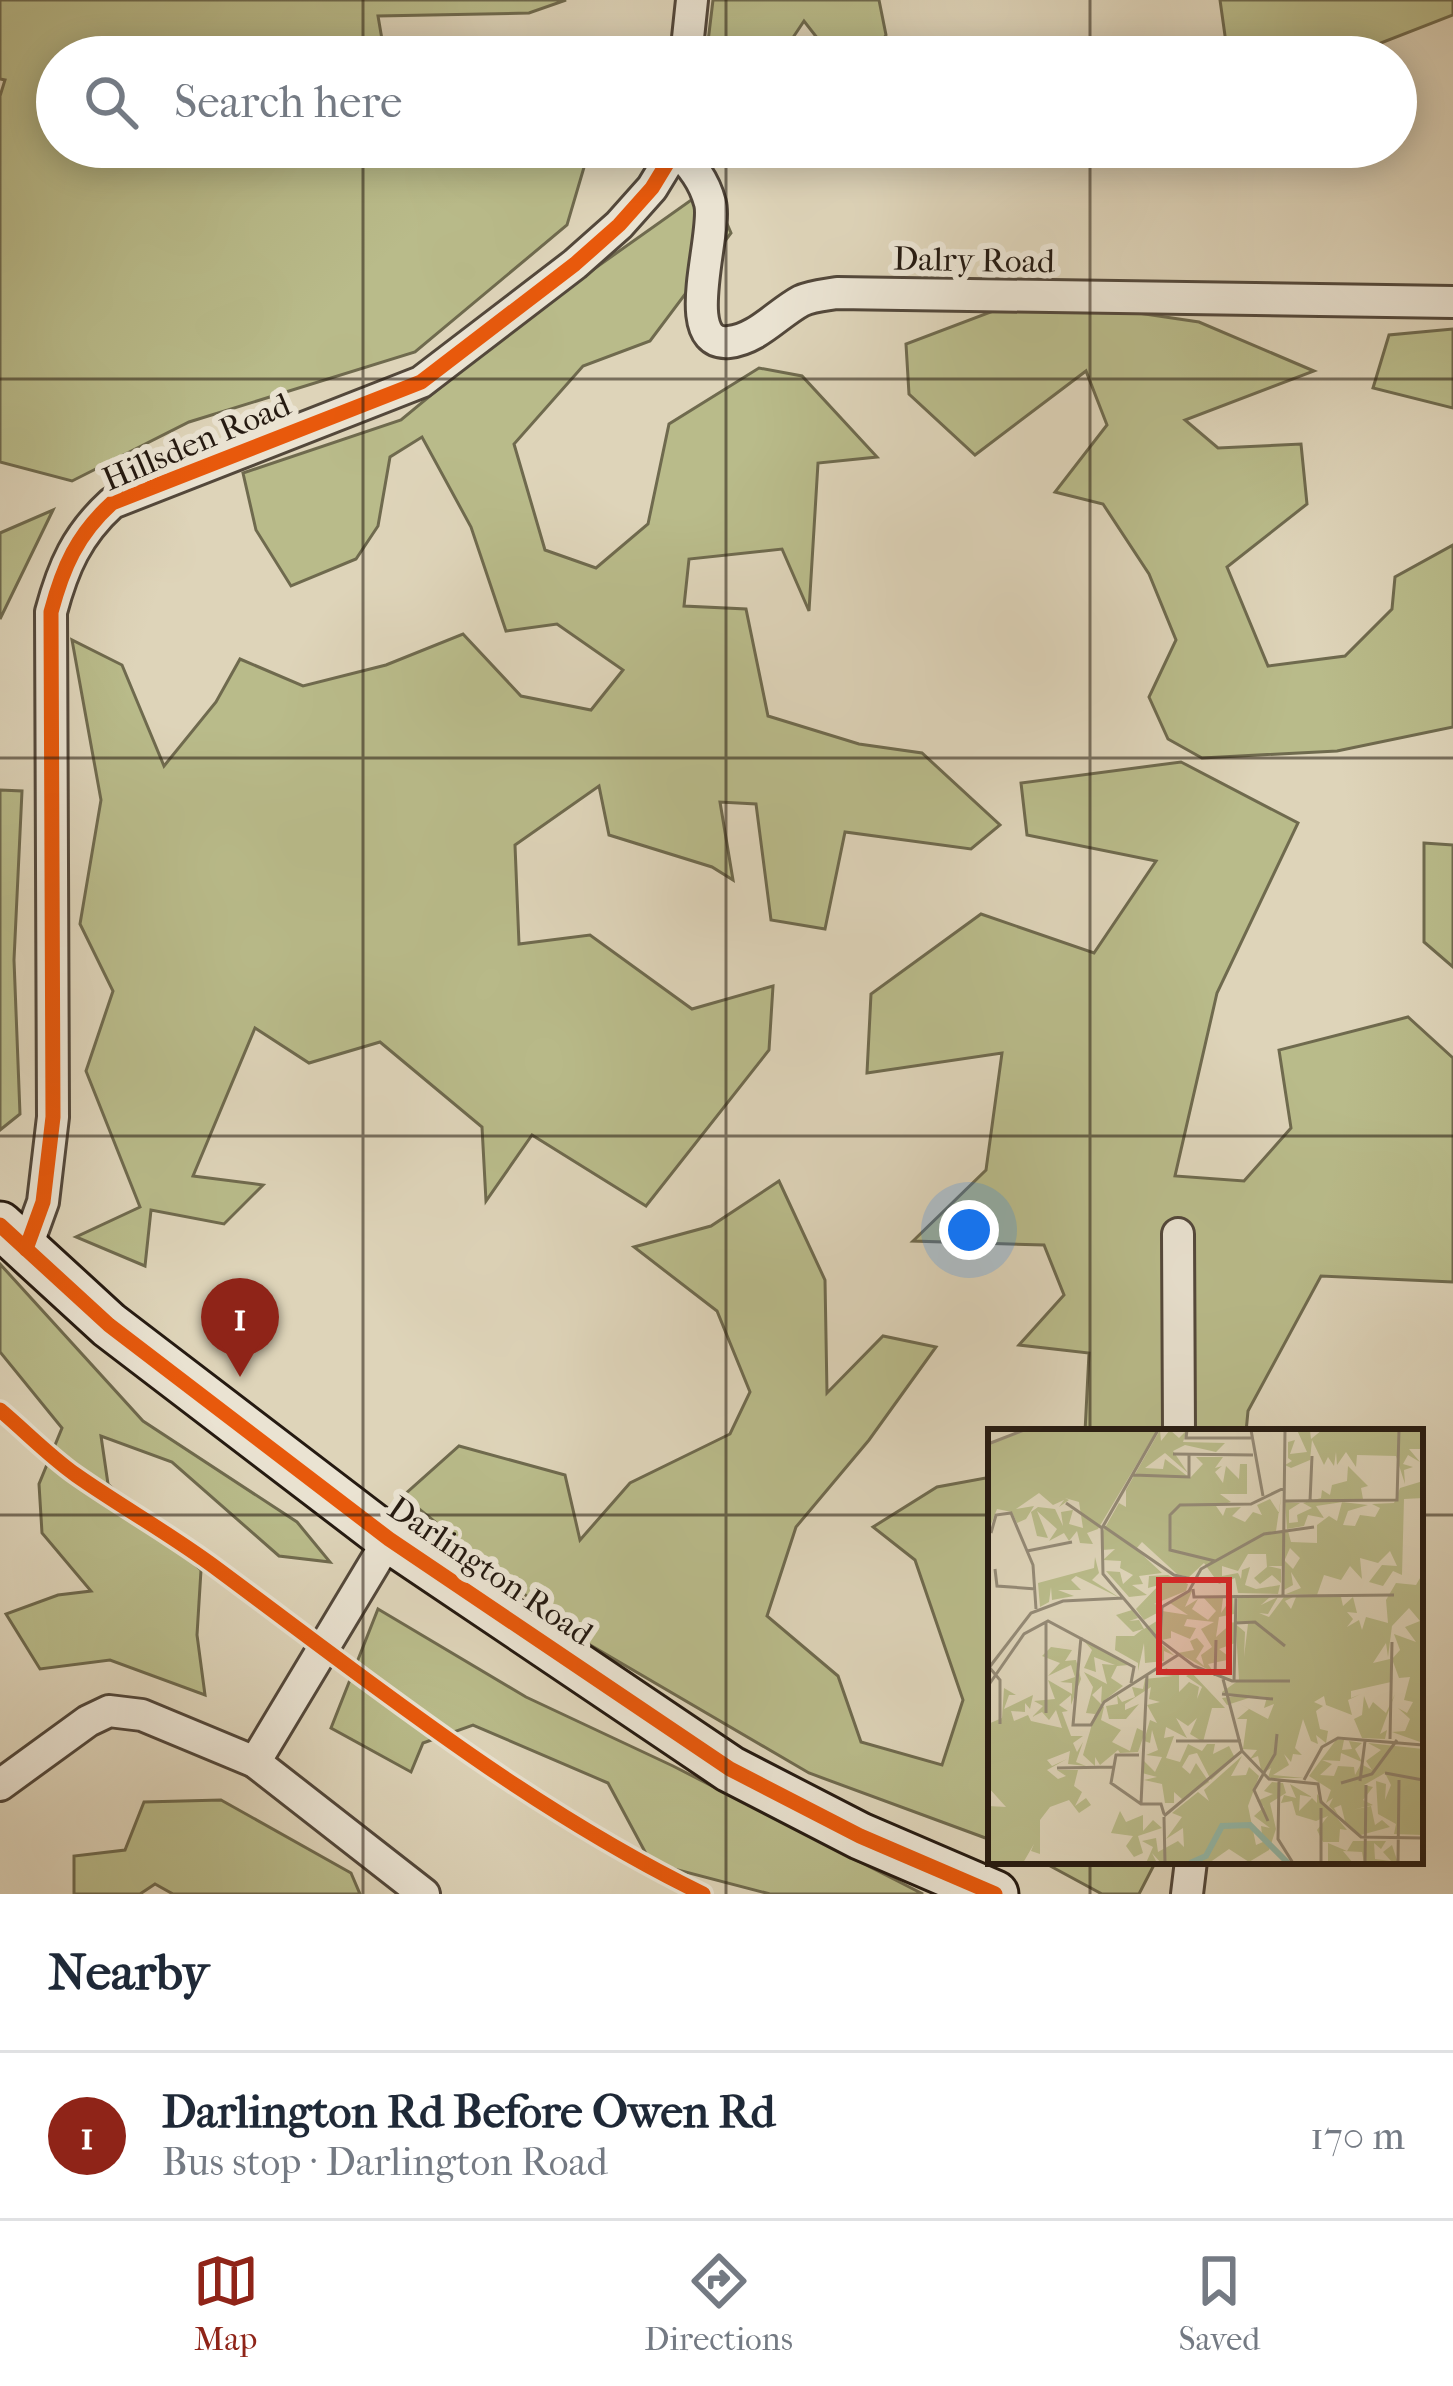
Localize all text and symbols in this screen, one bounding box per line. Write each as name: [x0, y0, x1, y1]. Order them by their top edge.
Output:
search box: [36, 36, 1417, 168]
icon: search: [78, 69, 144, 135]
text: Search here: [174, 76, 402, 129]
street label: Dalry Road: [893, 240, 1056, 281]
street label: Hillsden Road: [97, 385, 297, 499]
your location: [939, 1200, 999, 1260]
pin: 1: [201, 1278, 279, 1377]
inset map: [988, 1429, 1423, 1864]
street label: Darlington Road: [380, 1488, 601, 1655]
text: Nearby: [48, 1942, 209, 2002]
text: Darlington Rd Before Owen Rd: [162, 2086, 775, 2139]
text: 1: [80, 2113, 94, 2159]
text: 170 m: [1310, 2113, 1405, 2159]
text: Bus stop · Darlington Road: [162, 2139, 608, 2185]
tab: Map: [193, 2248, 259, 2359]
tab: Directions: [644, 2248, 793, 2359]
tab: Saved: [1178, 2248, 1260, 2359]

